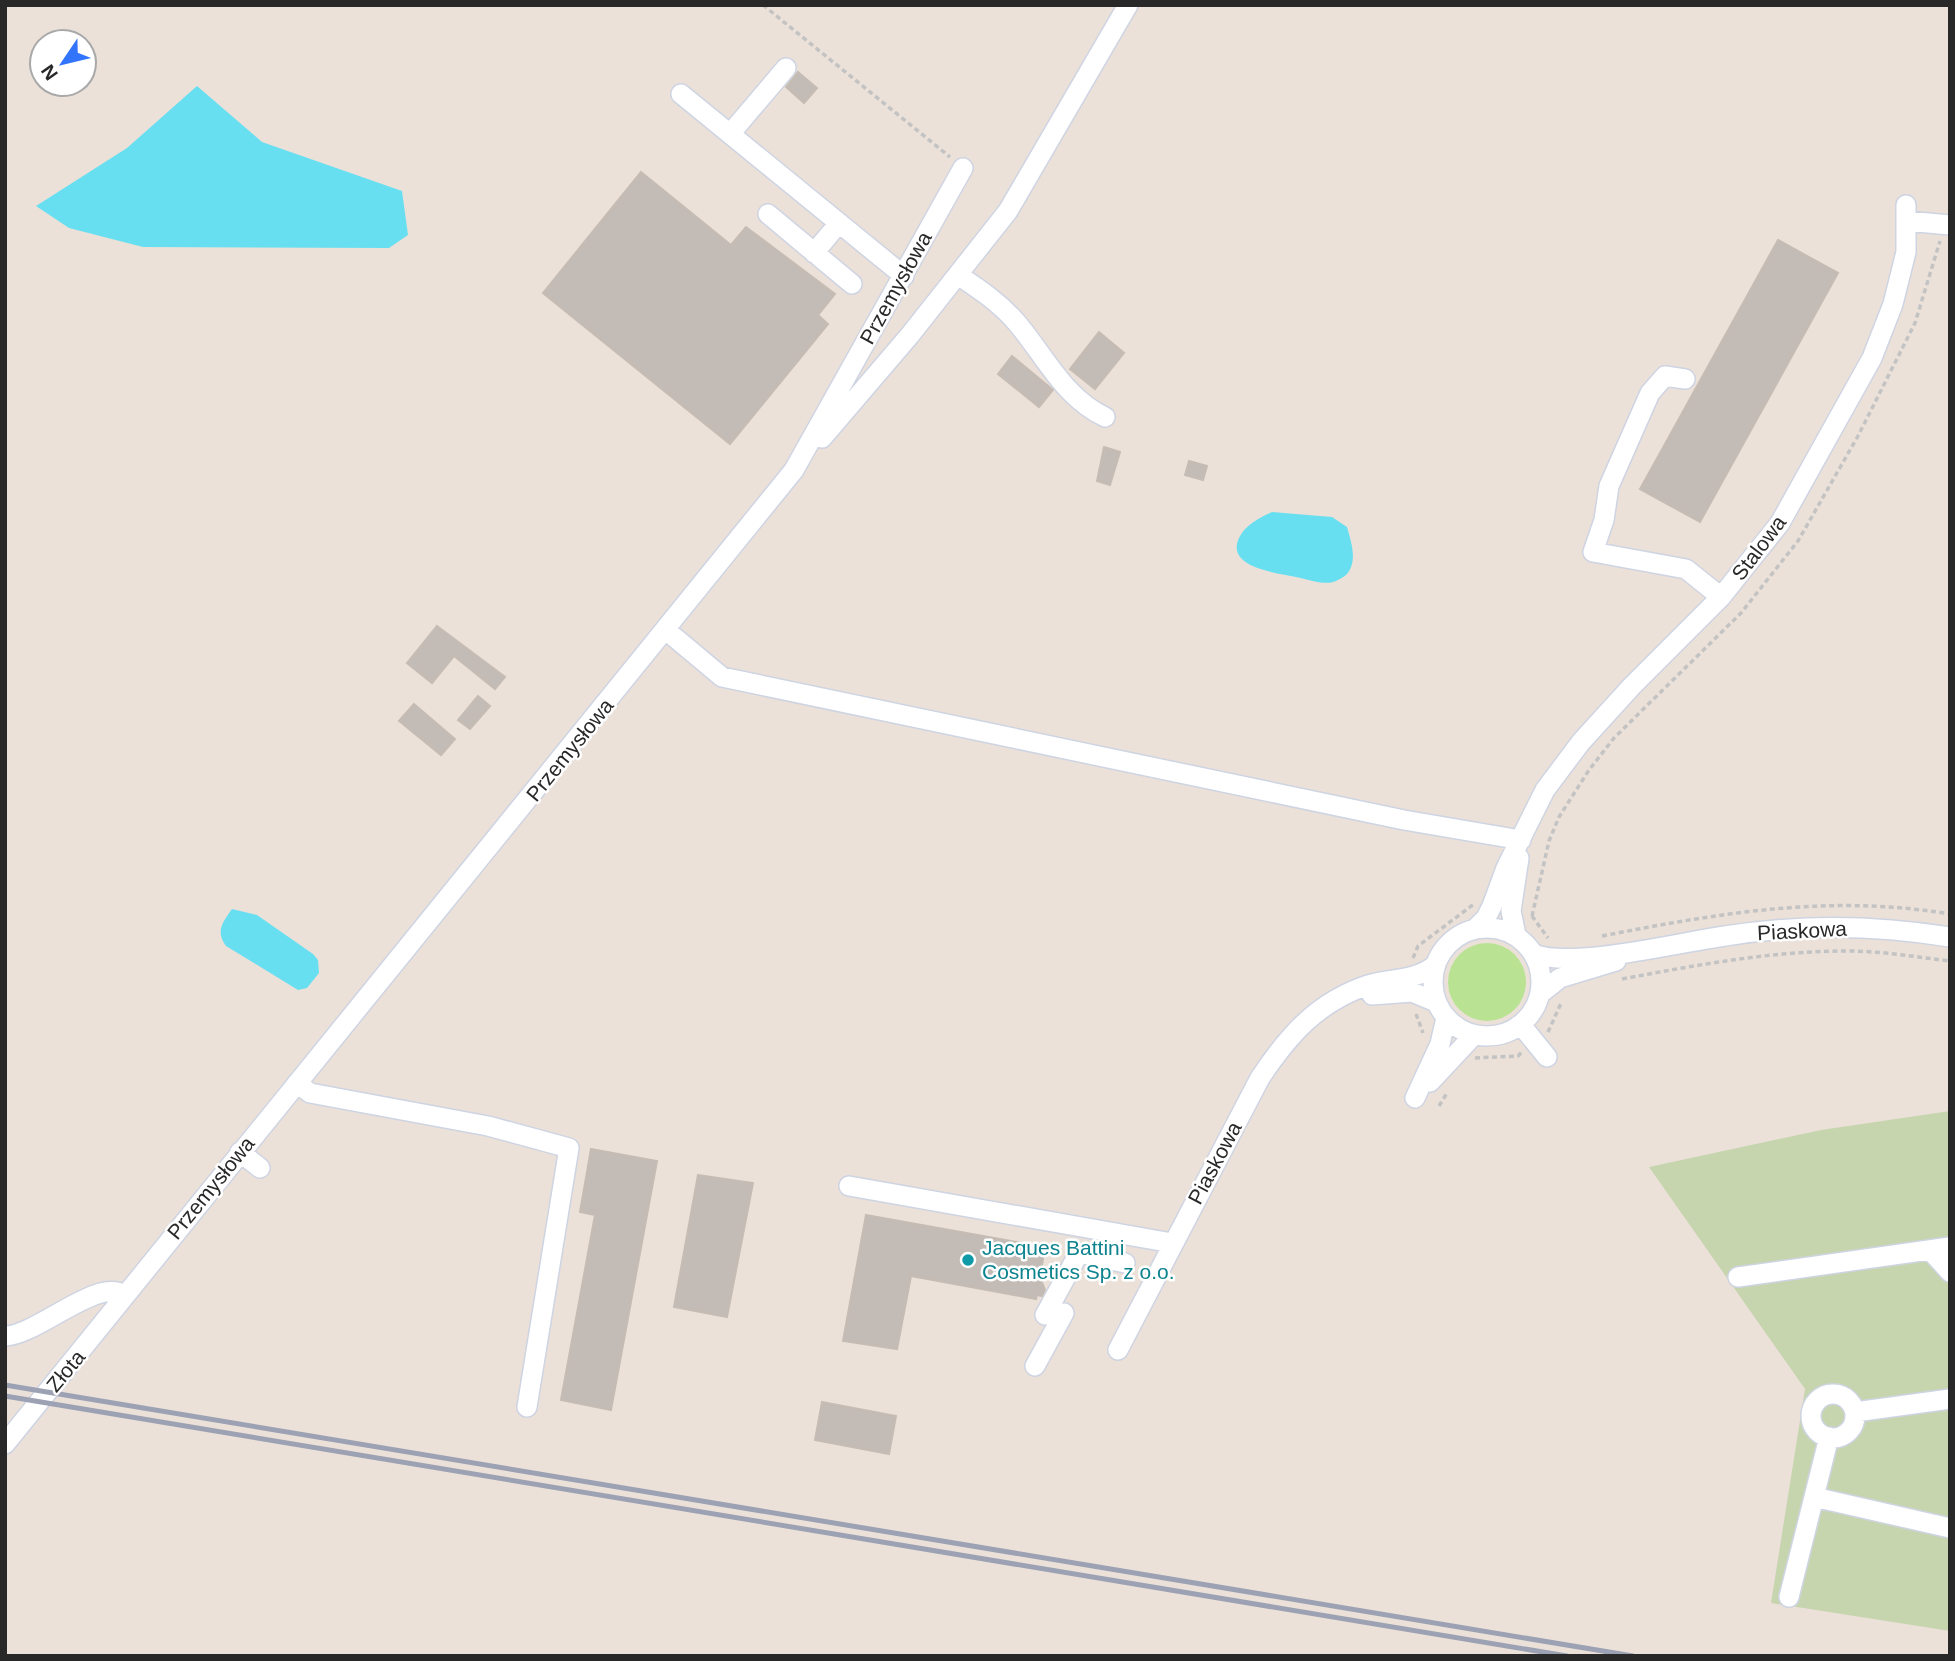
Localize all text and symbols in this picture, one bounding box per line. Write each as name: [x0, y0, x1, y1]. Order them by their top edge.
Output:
north arrow: [28, 28, 98, 98]
text: N: [37, 61, 62, 84]
street label: Przemysłowa: [855, 227, 936, 348]
street label: Stalowa: [1727, 511, 1790, 584]
street label: Przemysłowa: [521, 694, 618, 805]
street label: Piaskowa: [1756, 917, 1848, 944]
street label: Piaskowa: [1183, 1117, 1246, 1208]
street label: Przemysłowa: [162, 1132, 259, 1243]
place label: Jacques Battini Cosmetics Sp. z o.o.: [982, 1236, 1175, 1283]
marker: Jacques Battini Cosmetics Sp. z o.o.: [960, 1252, 976, 1268]
street label: Złota: [42, 1345, 90, 1396]

